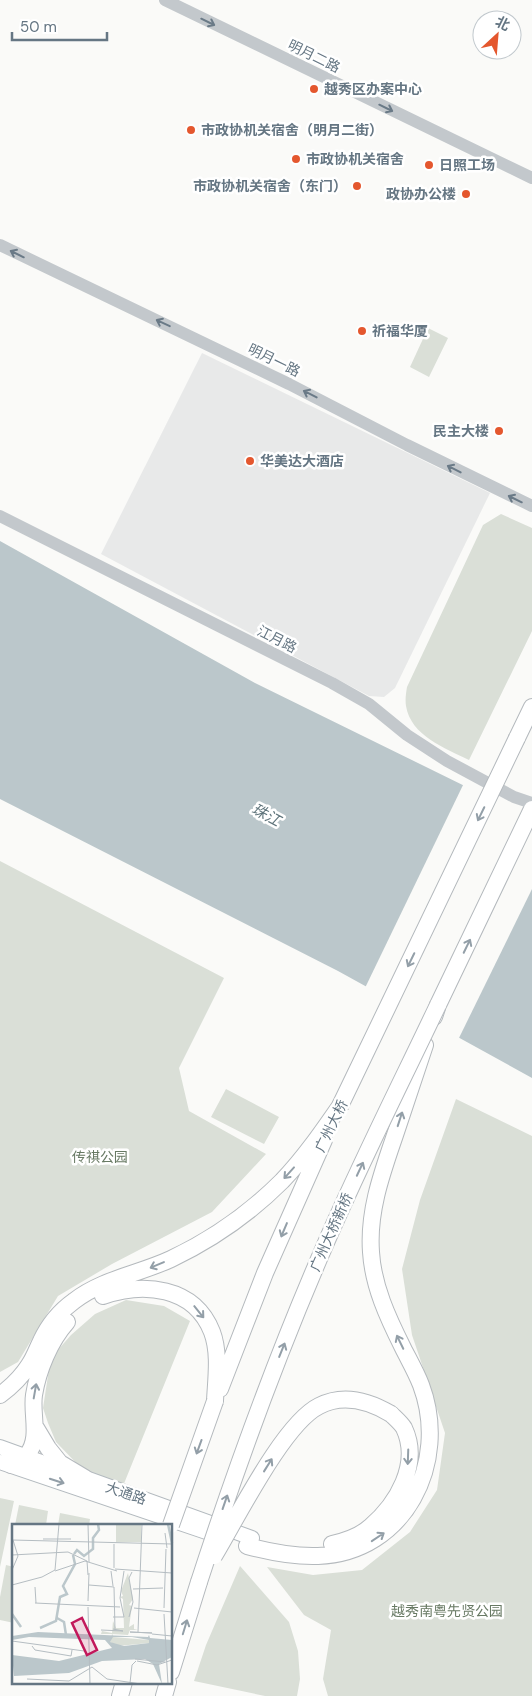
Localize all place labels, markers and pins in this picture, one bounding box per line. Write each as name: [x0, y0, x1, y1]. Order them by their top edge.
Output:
place label: 越秀区办案中心: [324, 80, 422, 98]
marker: 越秀区办案中心: [308, 83, 320, 95]
place label: 市政协机关宿舍（明月二街）: [201, 121, 383, 139]
marker: 市政协机关宿舍（明月二街）: [185, 124, 197, 136]
place label: 市政协机关宿舍: [306, 150, 404, 168]
marker: 市政协机关宿舍: [290, 153, 302, 165]
place label: 日照工场: [439, 156, 495, 174]
marker: 日照工场: [423, 159, 435, 171]
place label: 市政协机关宿舍（东门）: [193, 177, 347, 195]
marker: 市政协机关宿舍（东门）: [351, 180, 363, 192]
place label: 政协办公楼: [386, 185, 456, 203]
marker: 政协办公楼: [460, 188, 472, 200]
place label: 祈福华厦: [372, 322, 428, 340]
marker: 祈福华厦: [356, 325, 368, 337]
place label: 民主大楼: [433, 422, 489, 440]
marker: 民主大楼: [493, 425, 505, 437]
place label: 华美达大酒店: [260, 452, 344, 470]
marker: 华美达大酒店: [244, 455, 256, 467]

